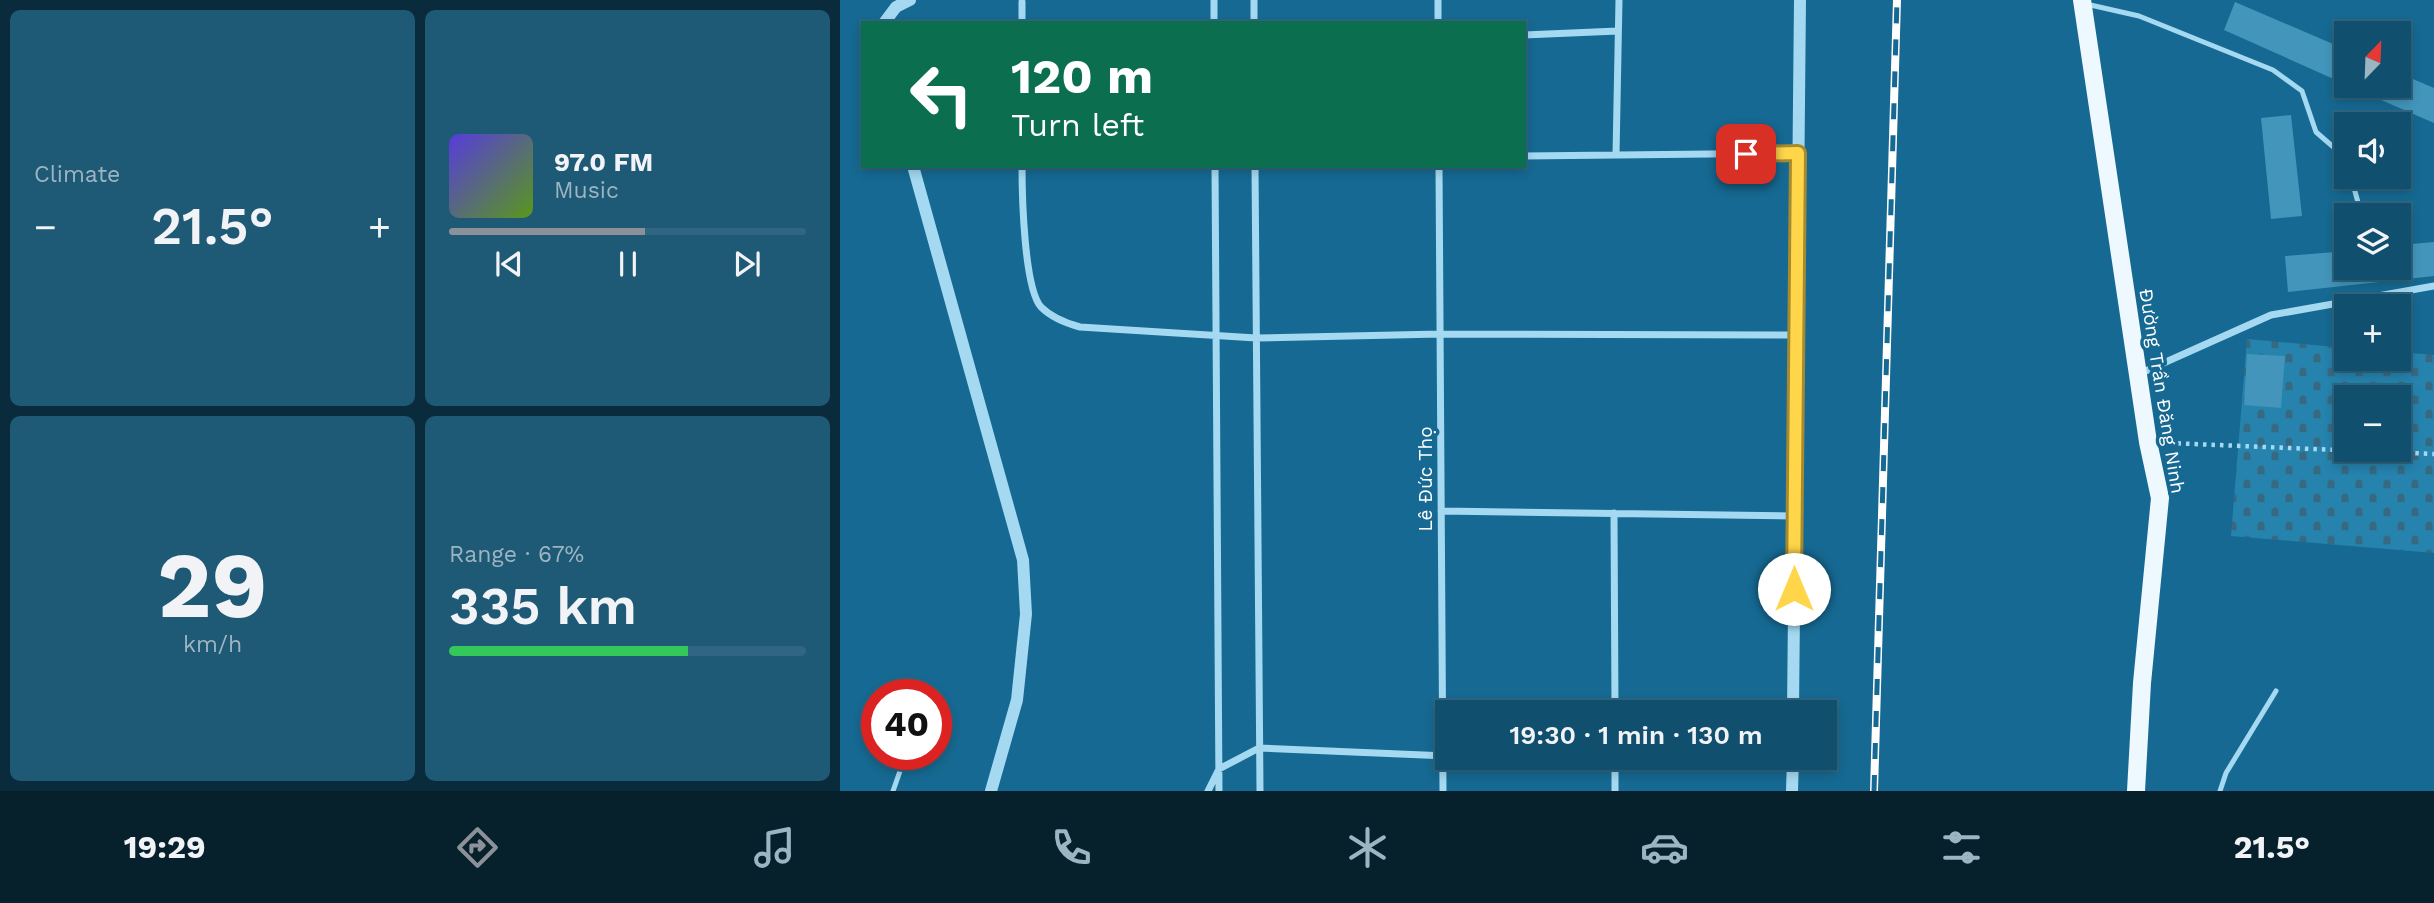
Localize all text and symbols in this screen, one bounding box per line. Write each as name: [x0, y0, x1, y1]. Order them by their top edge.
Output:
north arrow: [2334, 21, 2412, 98]
map controls: [2334, 21, 2411, 462]
text: 120 m: [1011, 47, 1153, 105]
icon: left: [896, 49, 987, 140]
text: Turn left: [1011, 106, 1144, 144]
button: sound: [2334, 112, 2411, 189]
pin: [1716, 124, 1776, 184]
icon: arrive: [1727, 135, 1765, 173]
text: 97.0 FM: [554, 147, 653, 177]
text: Climate: [34, 161, 120, 188]
text: Music: [554, 177, 619, 204]
text: 21.5°: [151, 196, 274, 257]
button: layers: [2334, 203, 2411, 280]
text: −: [34, 205, 57, 249]
text: +: [368, 205, 391, 249]
icon: previous: [490, 245, 528, 283]
icon: pause: [609, 245, 647, 283]
icon: next: [728, 245, 766, 283]
street label: Đường Trần Đăng Ninh: [2134, 287, 2190, 495]
button: +: [2334, 294, 2411, 371]
button: −: [2334, 385, 2411, 462]
street label: Lê Đức Thọ: [1414, 426, 1437, 532]
text: 29: [157, 532, 268, 639]
text: Range · 67%: [449, 541, 584, 568]
position arrow: [1757, 552, 1831, 626]
text: 335 km: [449, 576, 637, 637]
text: km/h: [183, 631, 242, 658]
speed limit sign: 40: [861, 679, 952, 770]
text: 19:30 · 1 min · 130 m: [1510, 720, 1762, 750]
icon: directions: [453, 823, 502, 872]
icon: music: [750, 823, 799, 872]
icon: phone: [1047, 823, 1096, 872]
icon: climate: [1343, 823, 1392, 872]
icon: car: [1640, 823, 1689, 872]
icon: filters: [1937, 823, 1986, 872]
text: 19:29: [124, 828, 206, 866]
text: 21.5°: [2233, 828, 2310, 866]

